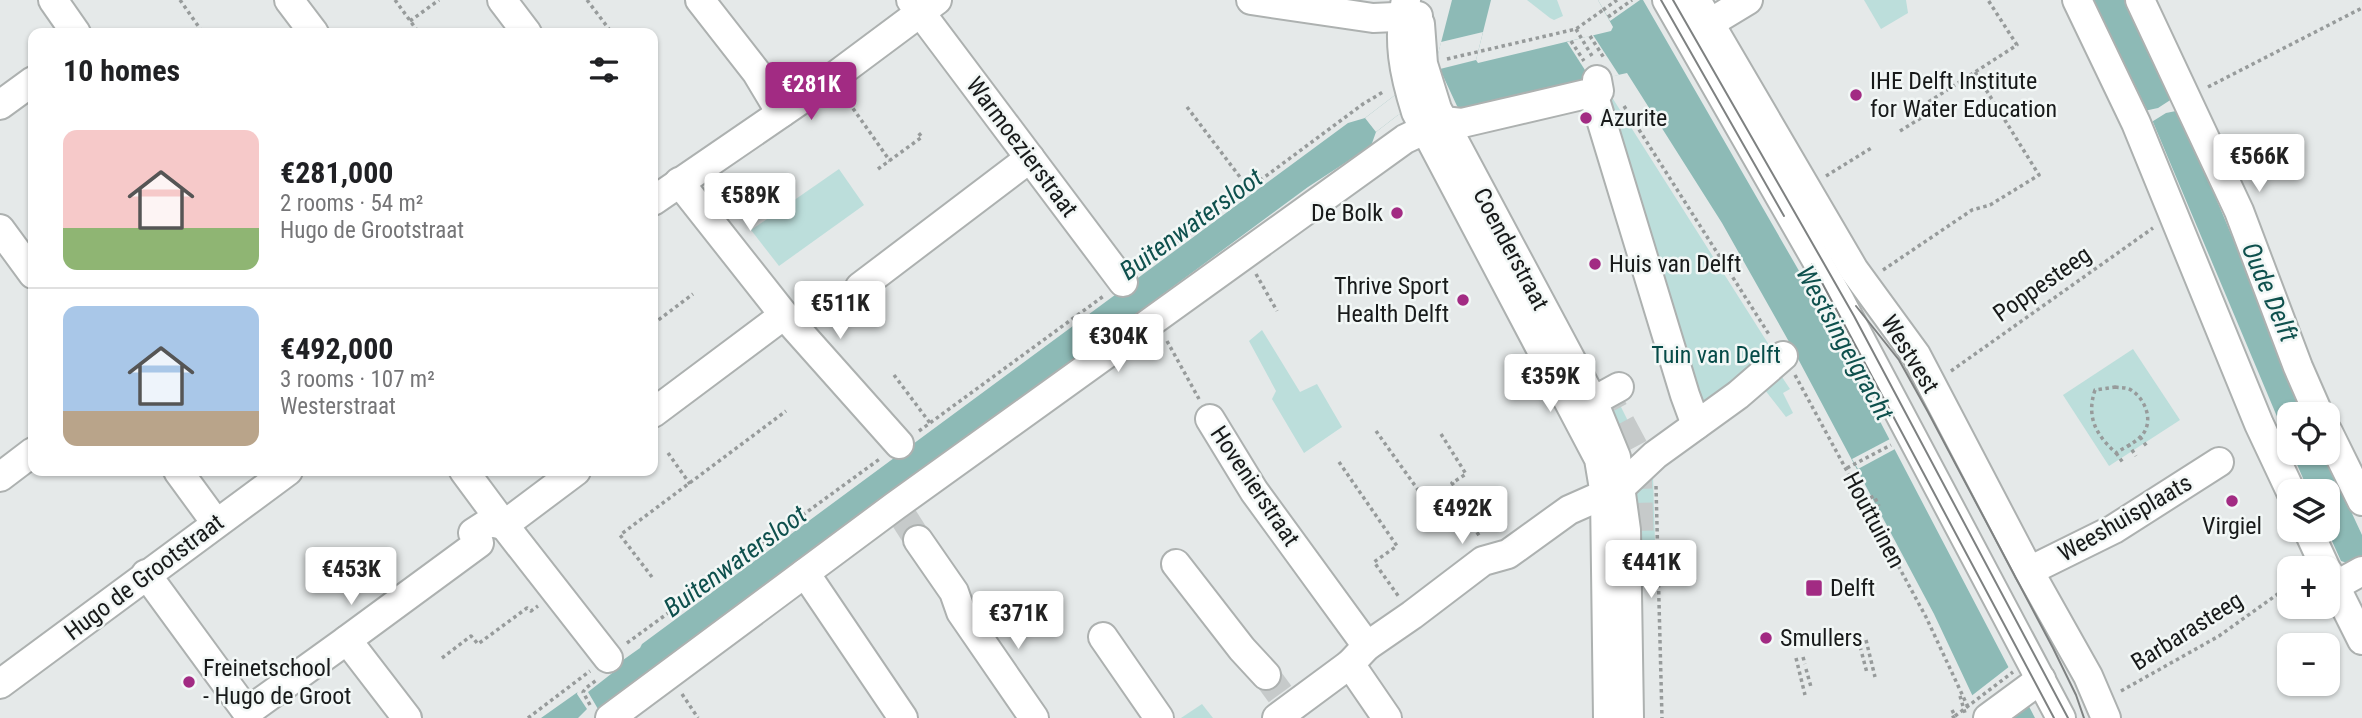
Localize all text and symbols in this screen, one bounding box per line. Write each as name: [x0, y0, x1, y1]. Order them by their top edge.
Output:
icon: filters: [585, 51, 623, 89]
text: 10 homes: [63, 53, 180, 88]
pin: €281K: [762, 62, 860, 122]
place label: IHE Delft Institute for Water Education: [1870, 67, 2057, 123]
text: €281K: [781, 71, 841, 98]
street label: Warmoezierstraat: [960, 72, 1084, 222]
marker: IHE Delft Institute for Water Education: [1848, 87, 1864, 103]
place label: Azurite: [1600, 104, 1667, 132]
marker: Azurite: [1578, 110, 1594, 126]
pin: €566K: [2210, 134, 2308, 194]
text: €566K: [2229, 143, 2289, 170]
text: €281,000: [280, 155, 393, 190]
icon: home: [119, 158, 203, 242]
water label: Buitenwatersloot: [1114, 162, 1269, 286]
pin: €589K: [701, 174, 799, 233]
text: €589K: [720, 182, 780, 209]
street label: Coenderstraat: [1467, 183, 1555, 315]
text: 2 rooms · 54 m²: [280, 190, 423, 217]
place label: De Bolk: [1311, 199, 1383, 227]
marker: De Bolk: [1389, 205, 1405, 221]
text: Hugo de Grootstraat: [280, 217, 464, 244]
water label: Oude Delft: [2236, 238, 2305, 347]
street label: Poppesteeg: [1988, 240, 2096, 328]
place label: Huis van Delft: [1609, 250, 1741, 278]
marker: Huis van Delft: [1587, 256, 1603, 272]
water label: Westsingelgracht: [1790, 260, 1900, 426]
place label: Thrive Sport Health Delft: [1334, 272, 1449, 328]
pin: €511K: [791, 282, 889, 341]
text: €511K: [810, 290, 870, 317]
marker: Thrive Sport Health Delft: [1455, 292, 1471, 308]
street label: Westvest: [1875, 310, 1945, 398]
pin: €304K: [1069, 314, 1167, 374]
text: €304K: [1088, 323, 1148, 350]
text: €492,000: [280, 331, 393, 366]
icon: home: [119, 334, 203, 418]
park label: Tuin van Delft: [1651, 341, 1781, 369]
pin: €359K: [1501, 354, 1599, 414]
text: €359K: [1520, 363, 1580, 390]
text: 3 rooms · 107 m²: [280, 366, 435, 393]
text: Westerstraat: [280, 393, 396, 420]
map controls: [2277, 402, 2340, 696]
button: locate: [2277, 402, 2340, 465]
street label: Hovenierstraat: [1205, 421, 1305, 551]
street label: Houttuinen: [1837, 467, 1911, 573]
street label: Weeshuisplaats: [2053, 469, 2197, 567]
button: layers: [2277, 479, 2340, 542]
pin: €492K: [1413, 486, 1511, 546]
marker: Virgiel: [2224, 493, 2240, 509]
text: €492K: [1432, 495, 1492, 522]
water label: Buitenwatersloot: [658, 499, 813, 623]
street label: Hugo de Grootstraat: [59, 508, 229, 646]
place label: Virgiel: [2202, 512, 2262, 540]
pin: €441K: [1602, 540, 1700, 600]
pin: €453K: [302, 548, 400, 607]
text: €441K: [1621, 549, 1681, 576]
text: €453K: [321, 556, 381, 583]
button: +: [2277, 556, 2340, 619]
place label: Delft: [1830, 574, 1875, 602]
marker: Delft: [1804, 578, 1824, 598]
street label: Barbarasteeg: [2126, 586, 2248, 676]
pin: €371K: [969, 592, 1067, 651]
text: €371K: [988, 600, 1048, 627]
place label: Smullers: [1780, 624, 1863, 652]
marker: Smullers: [1758, 630, 1774, 646]
button: −: [2277, 633, 2340, 696]
place label: Freinetschool - Hugo de Groot: [203, 654, 351, 710]
marker: Freinetschool - Hugo de Groot: [181, 674, 197, 690]

